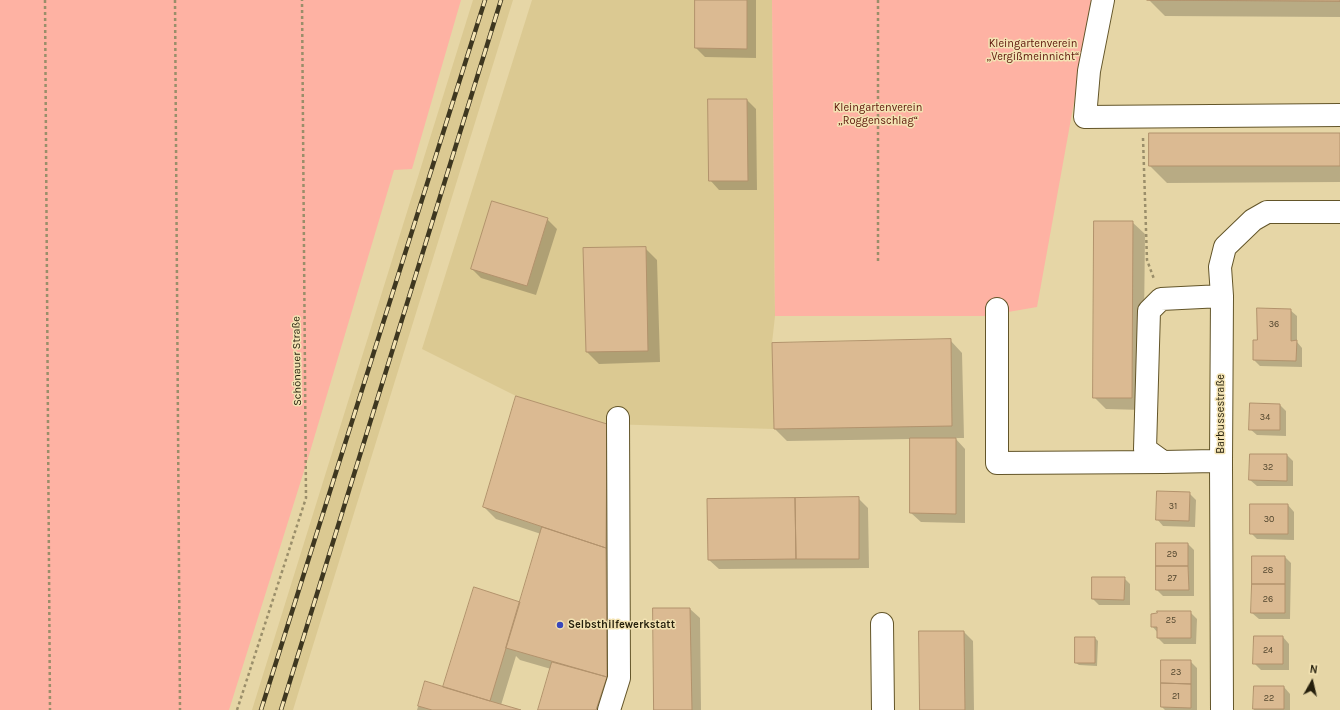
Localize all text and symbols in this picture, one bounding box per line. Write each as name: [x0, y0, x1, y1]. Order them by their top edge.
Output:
park label: Kleingartenverein „Vergißmeinnicht“: [987, 37, 1079, 63]
park label: Kleingartenverein „Roggenschlag“: [834, 101, 922, 127]
street label: Schönauer Straße: [290, 316, 304, 406]
house number: 36: [1269, 319, 1279, 329]
street label: Barbussestraße: [1214, 374, 1228, 454]
house number: 34: [1260, 412, 1270, 422]
house number: 32: [1263, 462, 1273, 472]
house number: 31: [1169, 501, 1177, 511]
house number: 30: [1264, 514, 1274, 524]
house number: 29: [1167, 549, 1177, 559]
house number: 28: [1263, 565, 1273, 575]
house number: 27: [1167, 573, 1177, 583]
house number: 26: [1263, 594, 1273, 604]
house number: 25: [1166, 615, 1176, 625]
place label: Selbsthilfewerkstatt: [568, 618, 675, 632]
marker: Selbsthilfewerkstatt: [555, 620, 565, 630]
house number: 24: [1263, 645, 1273, 655]
north arrow: [1292, 662, 1332, 702]
text: N: [1309, 663, 1319, 677]
house number: 23: [1171, 667, 1181, 677]
house number: 21: [1172, 691, 1180, 701]
house number: 22: [1264, 693, 1274, 703]

